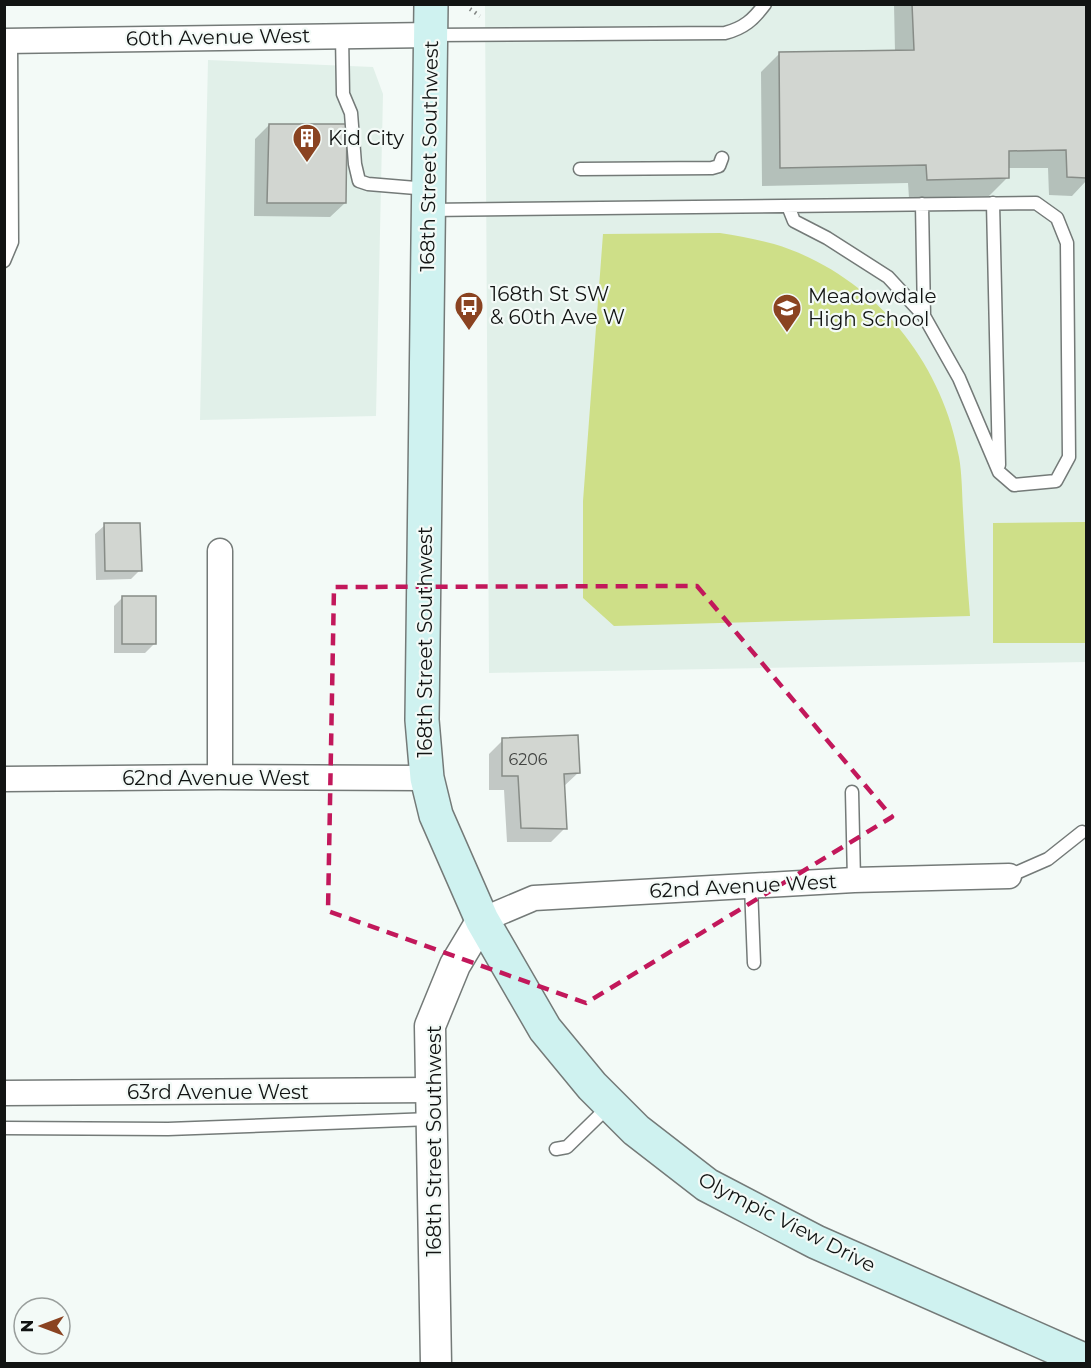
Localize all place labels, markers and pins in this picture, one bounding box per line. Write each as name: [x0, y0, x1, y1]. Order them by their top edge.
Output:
building icon: Kid City: [291, 122, 323, 164]
place label: Kid City: [328, 126, 404, 150]
place label: 168th St SW & 60th Ave W: [490, 282, 625, 329]
place label: Meadowdale High School: [808, 284, 937, 331]
bus stop icon: 168th St SW & 60th Ave W: [453, 290, 485, 332]
school or university icon: Meadowdale High School: [771, 292, 803, 334]

